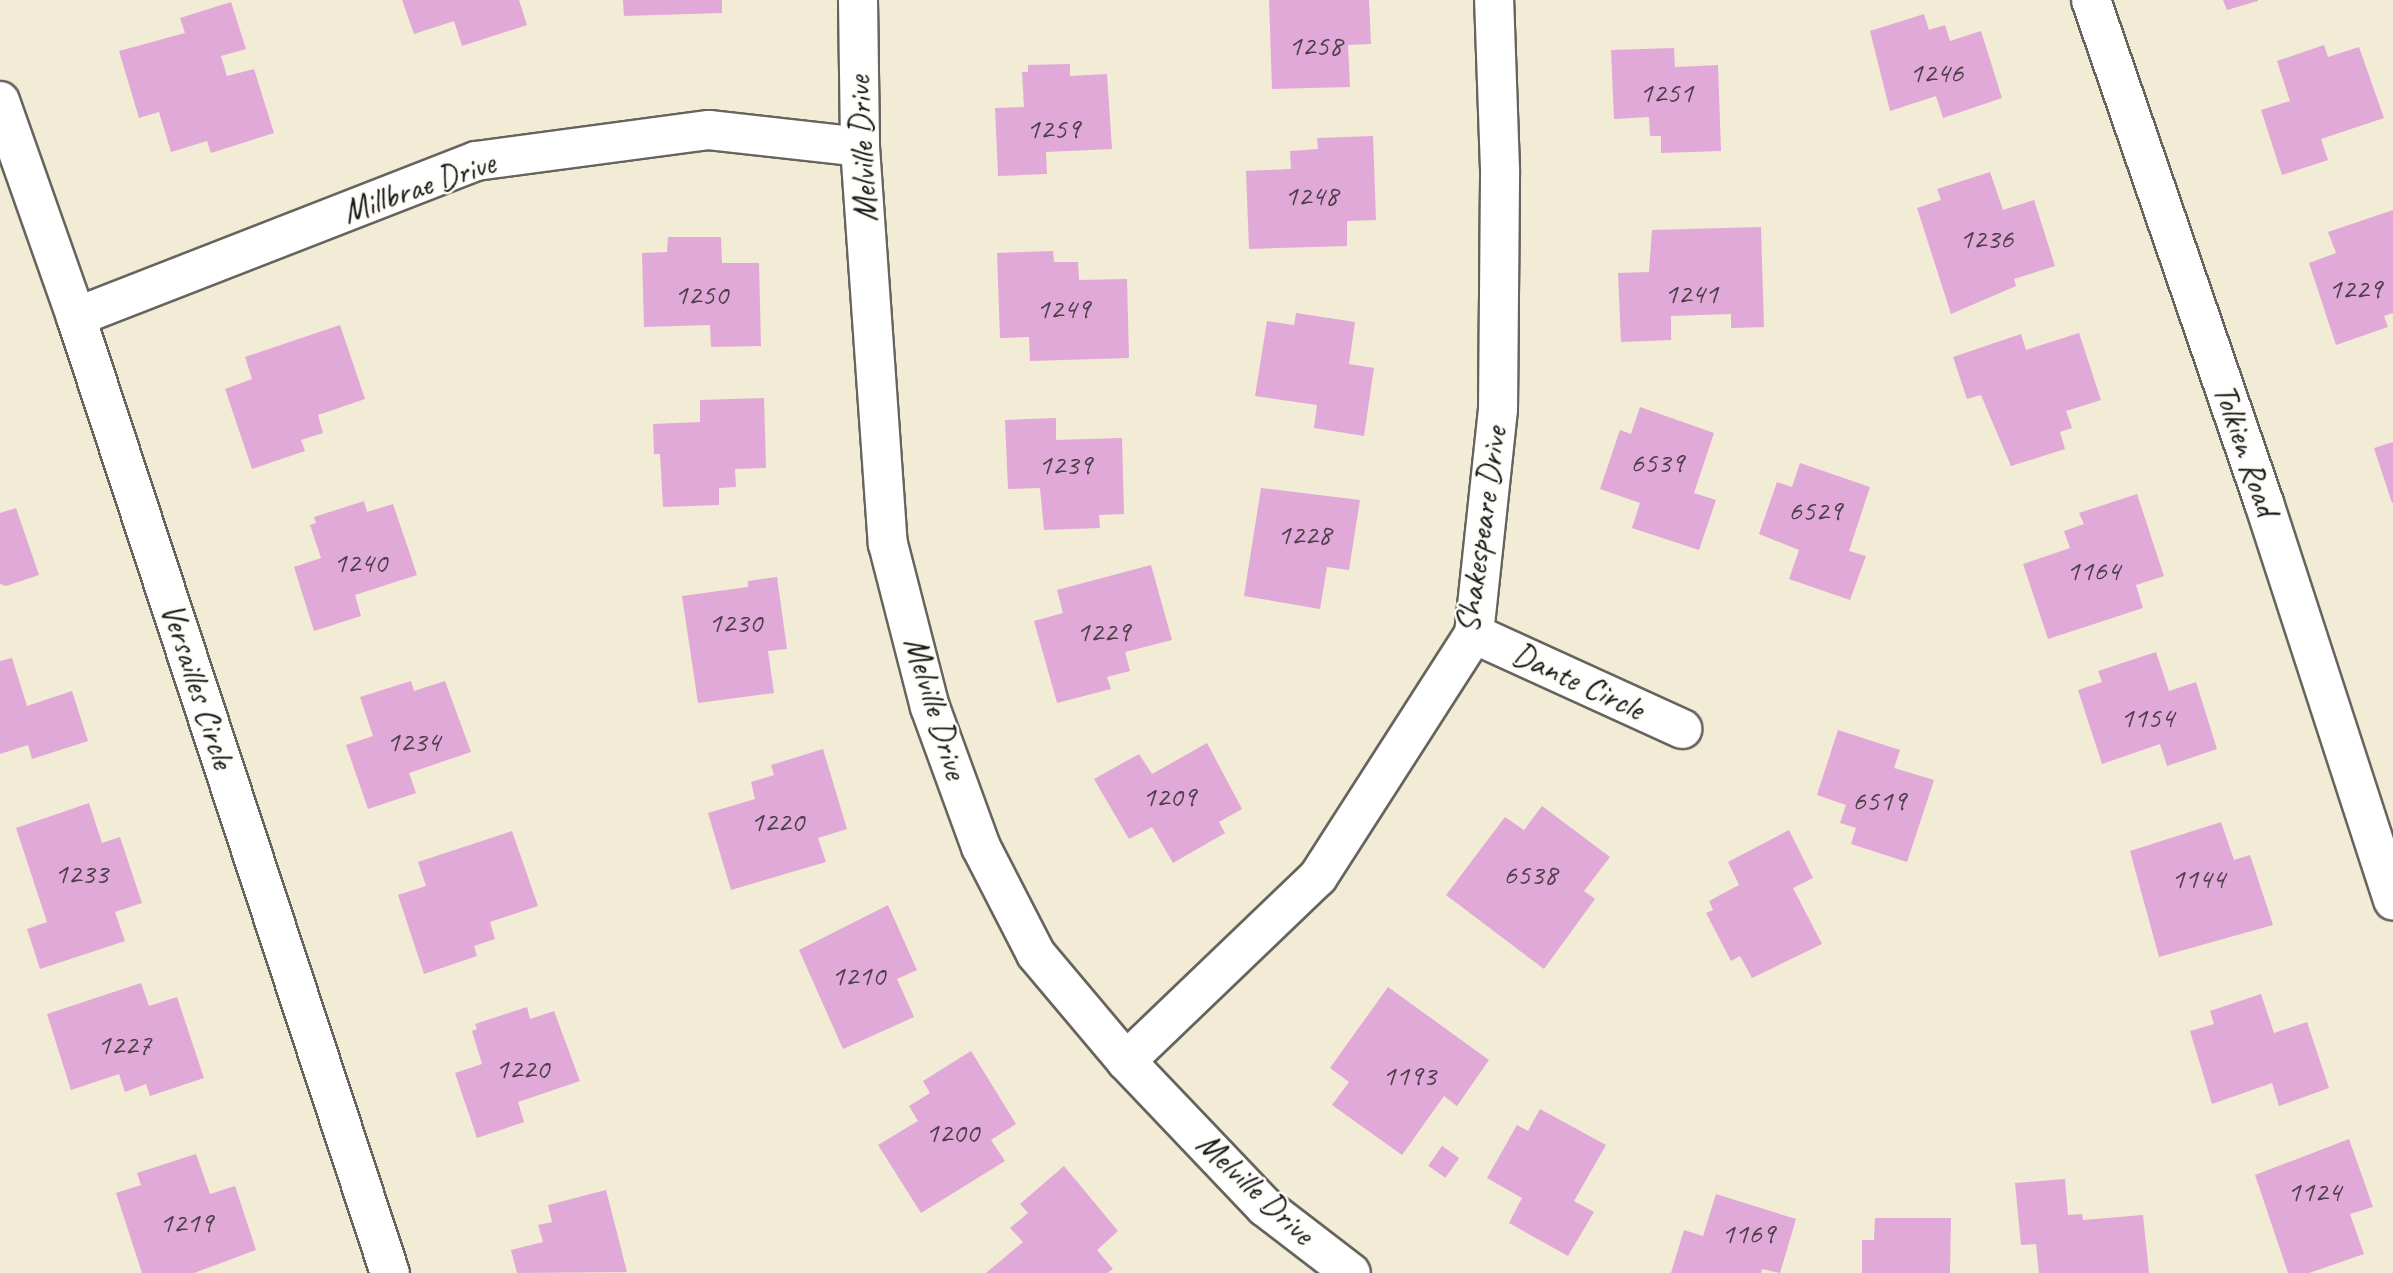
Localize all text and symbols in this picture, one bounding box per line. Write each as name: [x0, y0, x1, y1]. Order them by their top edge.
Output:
house number: 1258: [1288, 27, 1342, 63]
house number: 1246: [1909, 54, 1963, 90]
house number: 1251: [1639, 74, 1693, 110]
street label: Melville Drive: [839, 75, 887, 223]
house number: 1259: [1026, 110, 1080, 146]
street label: Millbrae Drive: [337, 143, 501, 233]
house number: 1248: [1284, 177, 1338, 213]
house number: 1236: [1959, 220, 2013, 256]
house number: 1229: [2328, 270, 2382, 306]
house number: 1241: [1664, 275, 1718, 311]
house number: 1250: [674, 276, 728, 312]
house number: 1249: [1036, 290, 1090, 326]
street label: Tolkien Road: [2204, 379, 2286, 521]
street label: Shakespeare Drive: [1448, 424, 1516, 636]
house number: 6539: [1630, 444, 1684, 480]
house number: 1239: [1038, 446, 1092, 482]
house number: 6529: [1788, 492, 1842, 528]
house number: 1228: [1277, 516, 1331, 552]
house number: 1240: [333, 544, 387, 580]
house number: 1164: [2066, 552, 2120, 588]
street label: Versailles Circle: [152, 599, 242, 773]
house number: 1230: [708, 604, 762, 640]
house number: 1229: [1076, 613, 1130, 649]
street label: Melville Drive: [895, 632, 975, 784]
street label: Dante Circle: [1506, 635, 1650, 729]
house number: 1154: [2120, 699, 2174, 735]
house number: 1234: [386, 723, 440, 759]
house number: 1209: [1142, 778, 1196, 814]
house number: 6519: [1852, 782, 1906, 818]
house number: 1220: [750, 803, 804, 839]
house number: 1233: [54, 855, 108, 891]
house number: 6538: [1503, 856, 1557, 892]
house number: 1144: [2171, 860, 2225, 896]
house number: 1210: [831, 957, 885, 993]
house number: 1227: [97, 1026, 151, 1062]
house number: 1220: [495, 1050, 549, 1086]
house number: 1193: [1382, 1057, 1436, 1093]
house number: 1200: [925, 1114, 979, 1150]
street label: Melville Drive: [1188, 1125, 1322, 1253]
house number: 1124: [2287, 1173, 2341, 1209]
house number: 1219: [159, 1204, 213, 1240]
house number: 1169: [1721, 1215, 1775, 1251]

